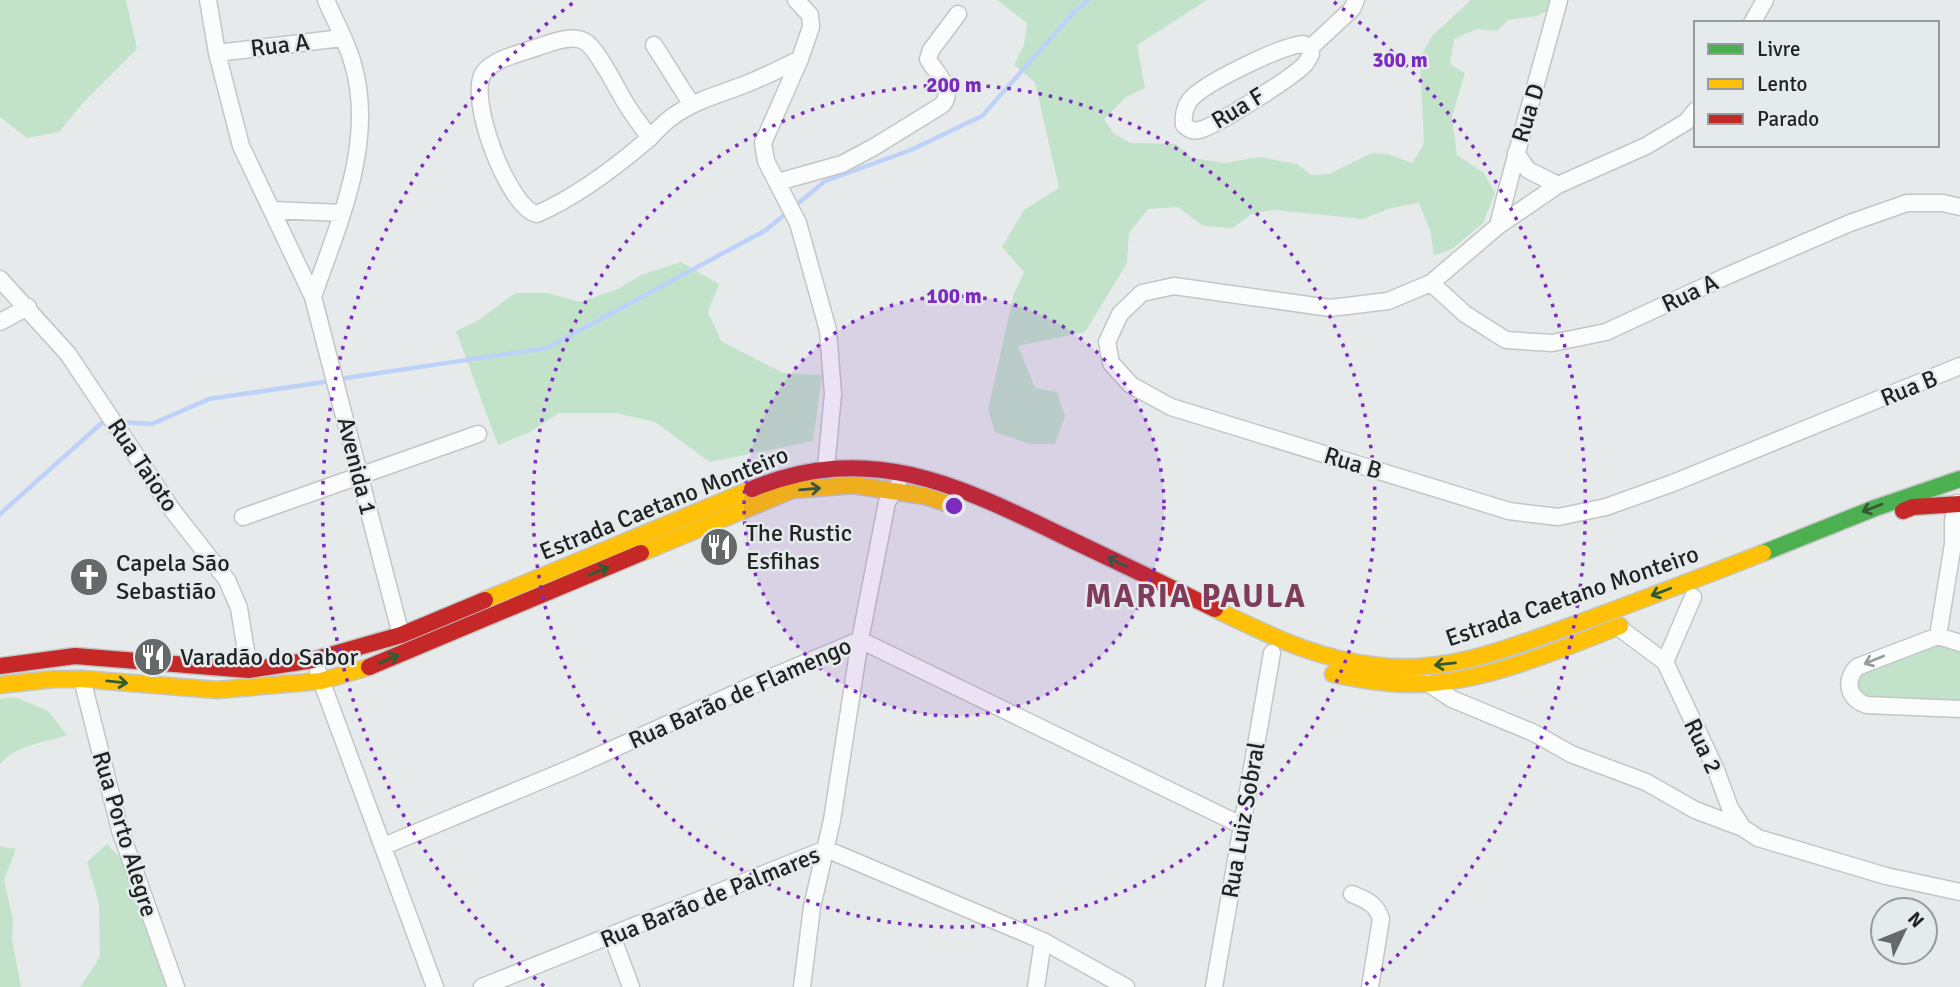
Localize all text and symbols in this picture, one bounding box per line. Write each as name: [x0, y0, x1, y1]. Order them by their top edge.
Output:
legend: [1694, 21, 1939, 147]
street label: Rua A: [249, 26, 311, 63]
text: Livre: [1757, 36, 1800, 62]
text: 300 m: [1372, 47, 1428, 73]
text: Lento: [1757, 71, 1807, 97]
text: 200 m: [926, 72, 982, 98]
street label: Rua F: [1206, 80, 1270, 136]
street label: Rua D: [1505, 80, 1551, 146]
text: Parado: [1757, 106, 1819, 132]
street label: Rua A: [1657, 267, 1723, 319]
text: 100 m: [926, 283, 982, 309]
street label: Rua B: [1876, 363, 1942, 413]
street label: Rua Taioto: [101, 413, 185, 517]
street label: Avenida 1: [330, 414, 384, 518]
street label: Estrada Caetano Monteiro: [535, 439, 793, 567]
street label: Rua B: [1320, 440, 1386, 486]
one-way arrow: [798, 482, 821, 495]
centre of rings: [942, 494, 966, 518]
one-way arrow: [1861, 502, 1883, 515]
place label: The Rustic Esfihas: [746, 518, 852, 576]
restaurant icon: The Rustic Esfihas: [698, 526, 740, 568]
street label: Estrada Caetano Monteiro: [1441, 539, 1703, 653]
place label: Capela São Sebastião: [116, 548, 230, 606]
one-way arrow: [1107, 555, 1128, 569]
church icon: Capela São Sebastião: [68, 556, 110, 598]
one-way arrow: [587, 564, 609, 577]
district label: MARIA PAULA: [1085, 577, 1307, 616]
one-way arrow: [1650, 587, 1672, 600]
street label: Rua Barão de Flamengo: [624, 630, 856, 756]
restaurant icon: Varadão do Sabor: [132, 636, 174, 678]
place label: Varadão do Sabor: [180, 642, 358, 672]
one-way arrow: [377, 651, 399, 664]
one-way arrow: [1864, 654, 1886, 667]
one-way arrow: [1434, 658, 1457, 671]
one-way arrow: [105, 676, 128, 689]
street label: Rua 2: [1677, 714, 1729, 778]
street label: Rua Luiz Sobral: [1214, 739, 1272, 901]
street label: Rua Porto Alegre: [86, 748, 164, 920]
street label: Rua Barão de Palmares: [596, 839, 824, 955]
north arrow: [1869, 896, 1939, 966]
text: N: [1902, 907, 1929, 933]

